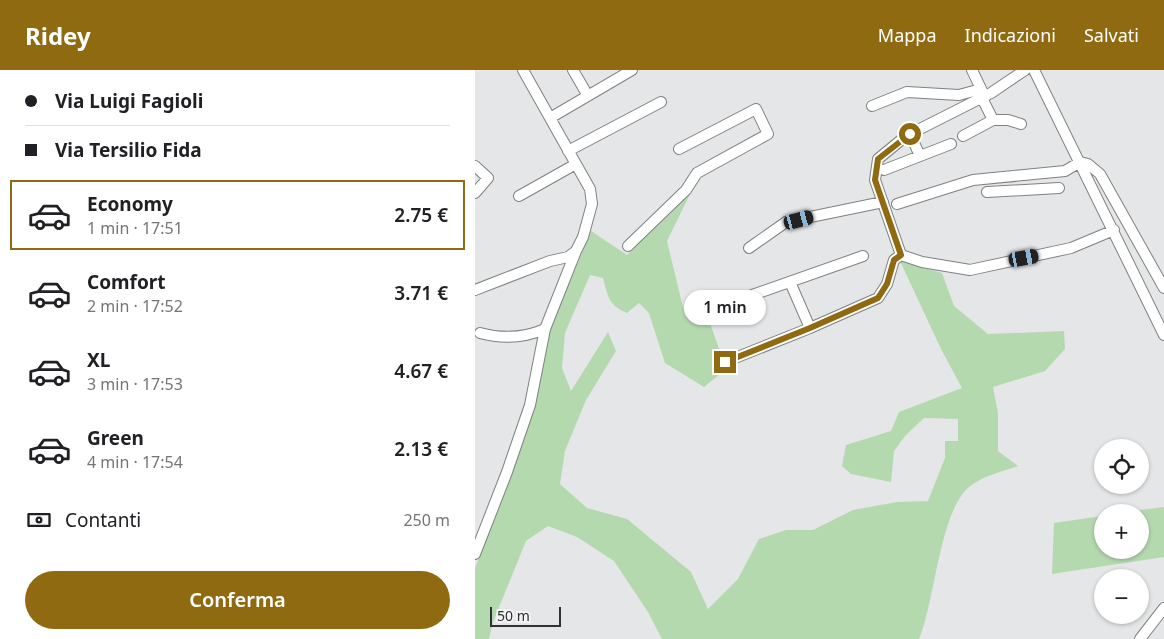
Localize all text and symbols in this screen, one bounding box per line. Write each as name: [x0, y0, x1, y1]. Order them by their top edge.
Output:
text: Ridey: [25, 19, 91, 52]
text: Mappa: [878, 23, 937, 47]
text: Indicazioni: [965, 23, 1056, 47]
text: Salvati: [1084, 23, 1139, 47]
text: Via Luigi Fagioli: [55, 88, 203, 114]
route start: [899, 123, 921, 145]
text: Via Tersilio Fida: [55, 137, 202, 163]
text: Economy: [87, 191, 173, 217]
icon: car: [27, 193, 72, 238]
text: 2.75 €: [394, 202, 448, 228]
car: [782, 209, 815, 231]
text: 1 min · 17:51: [87, 217, 183, 239]
car: [1007, 248, 1040, 268]
text: Comfort: [87, 269, 166, 295]
icon: car: [27, 271, 72, 316]
text: 3.71 €: [394, 280, 448, 306]
callout: 1 min: [684, 290, 766, 324]
text: 2 min · 17:52: [87, 295, 183, 317]
text: 1 min: [703, 296, 747, 318]
text: XL: [87, 347, 110, 373]
icon: car: [27, 349, 72, 394]
route end: [714, 351, 736, 373]
text: 4.67 €: [394, 358, 448, 384]
text: 3 min · 17:53: [87, 373, 183, 395]
text: Green: [87, 425, 144, 451]
icon: car: [27, 427, 72, 472]
text: 2.13 €: [394, 436, 448, 462]
map controls: [1094, 439, 1149, 624]
button: locate: [1094, 439, 1149, 494]
text: 4 min · 17:54: [87, 451, 183, 473]
button: +: [1094, 504, 1149, 559]
icon: cash: [25, 506, 53, 534]
text: Contanti: [65, 507, 141, 533]
text: 250 m: [403, 509, 450, 531]
button: −: [1094, 569, 1149, 624]
button: Conferma: [25, 571, 450, 629]
scale bar: [490, 604, 561, 627]
text: 50 m: [497, 606, 530, 625]

